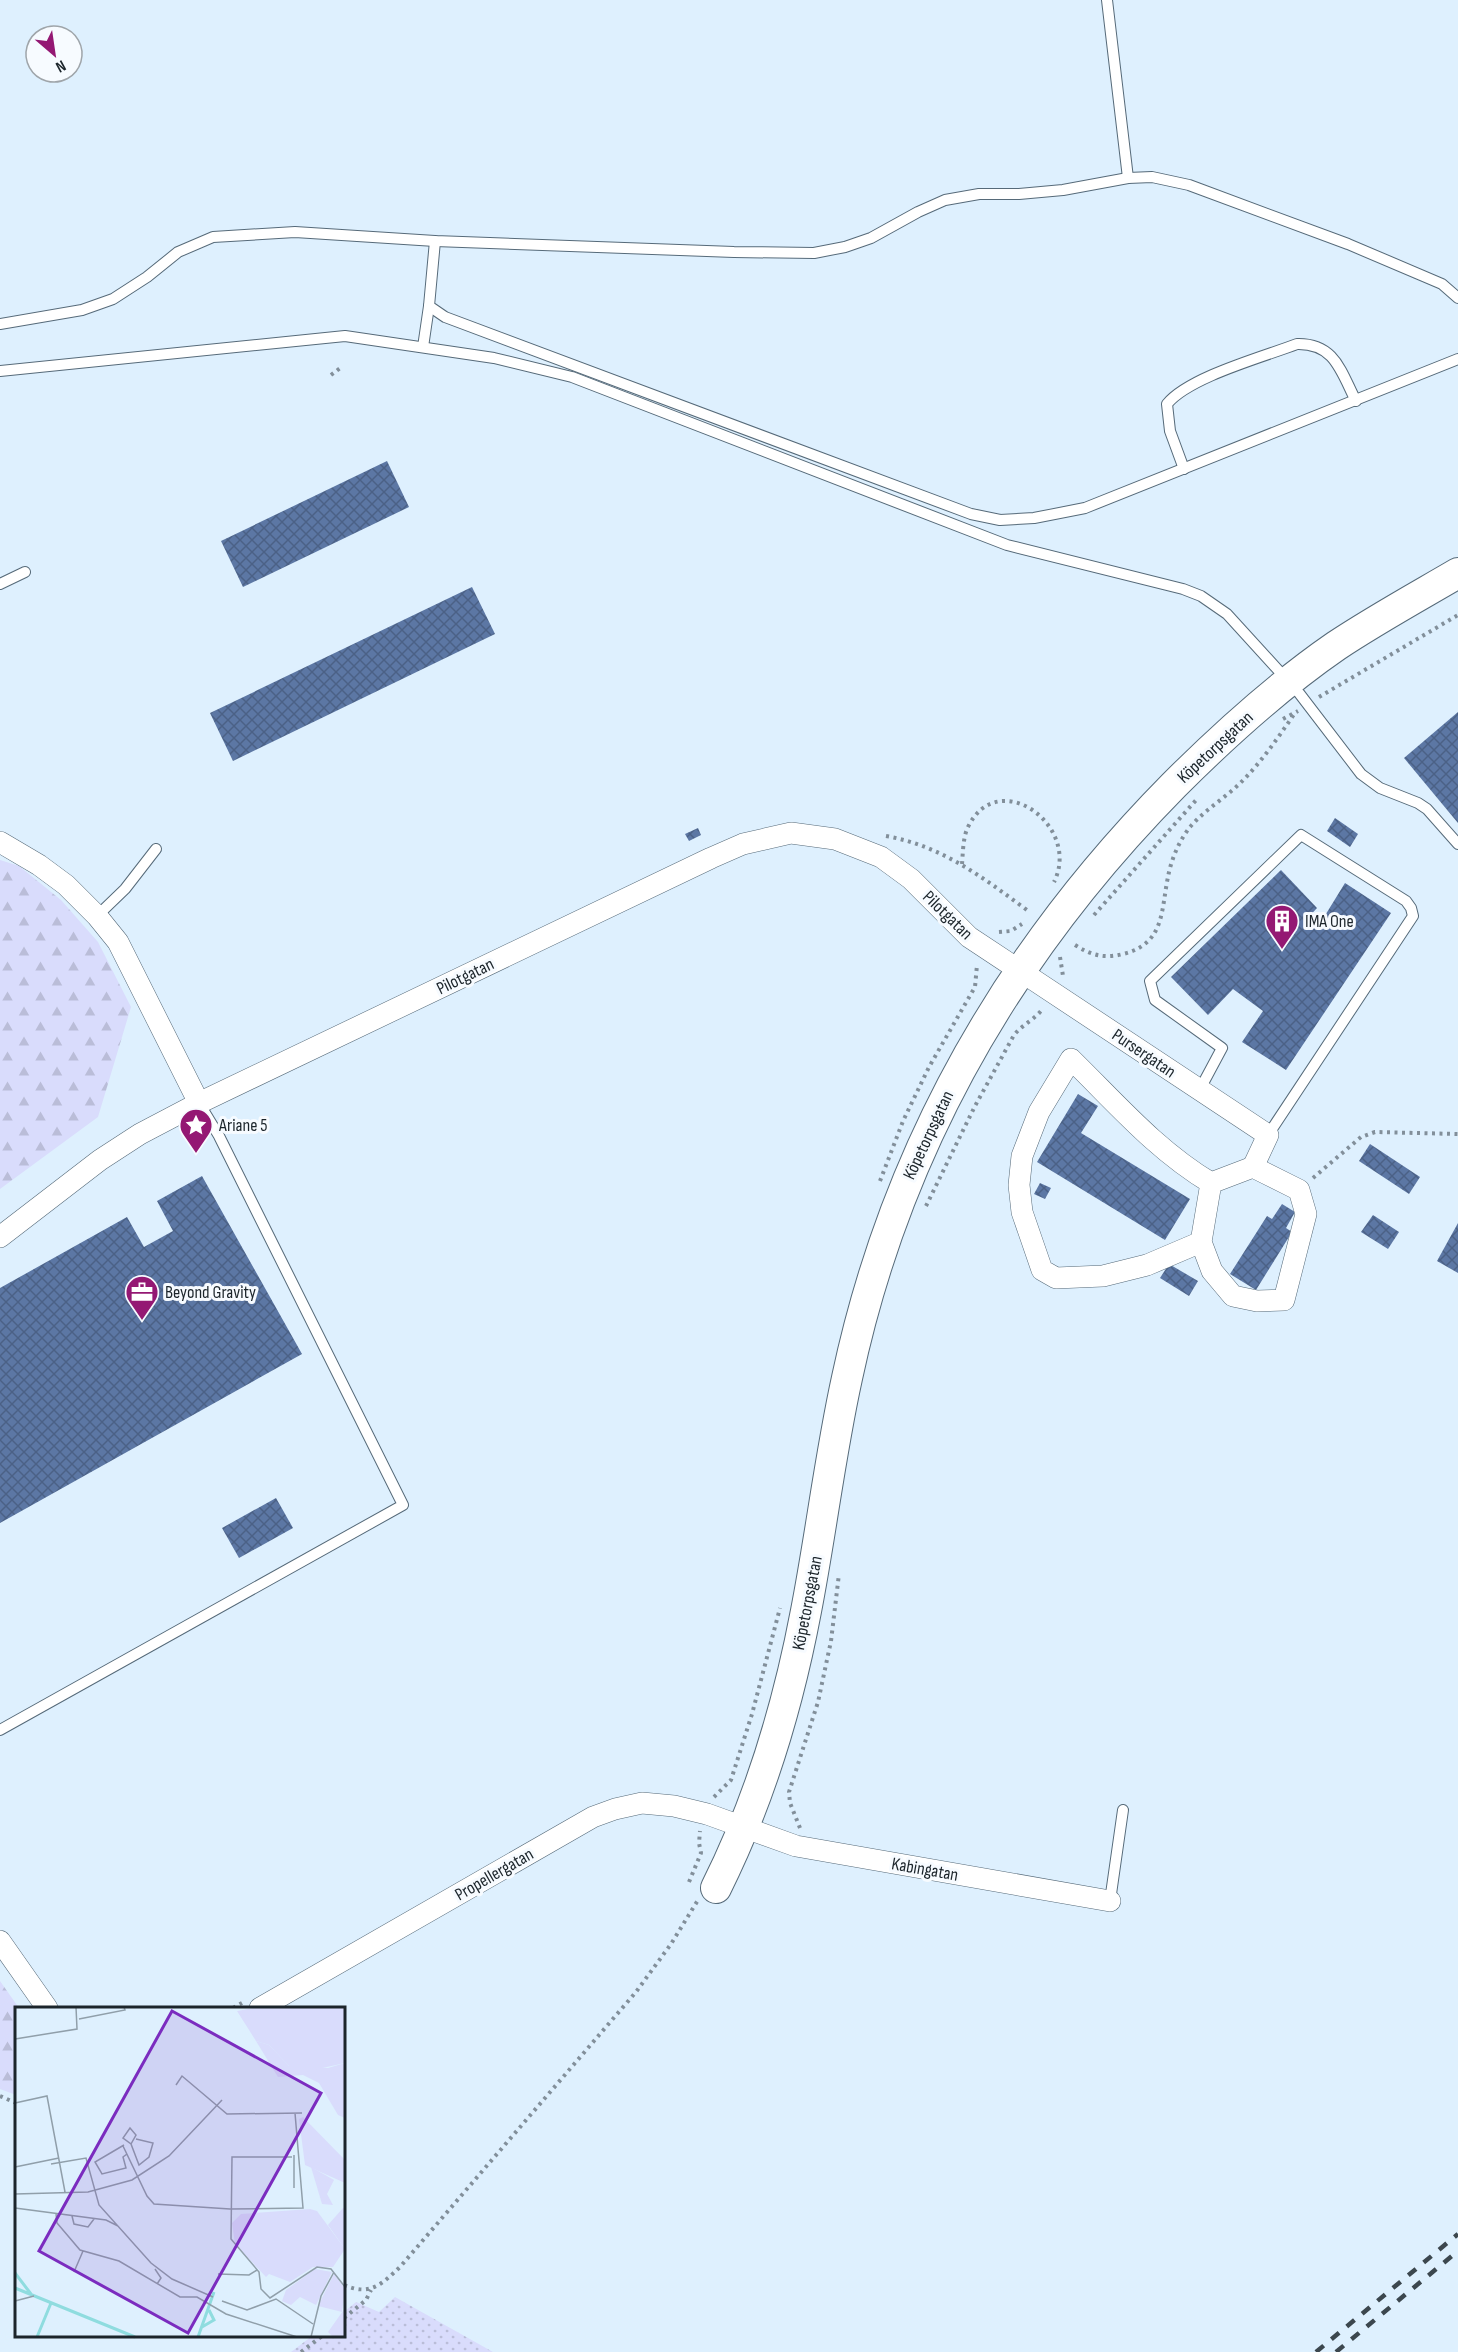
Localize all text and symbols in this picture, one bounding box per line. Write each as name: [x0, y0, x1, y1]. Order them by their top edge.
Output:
north arrow: [24, 24, 84, 84]
text: N: [52, 55, 69, 76]
street label: Köpetorpsgatan: [1173, 707, 1257, 788]
street label: Pilotgatan: [918, 887, 977, 944]
building icon: IMA One: [1264, 903, 1300, 950]
place label: IMA One: [1305, 911, 1354, 932]
street label: Pilotgatan: [433, 954, 497, 999]
street label: Pursergatan: [1108, 1024, 1180, 1082]
street label: Köpetorpsgatan: [899, 1087, 958, 1183]
place icon: Ariane 5: [178, 1107, 214, 1154]
place label: Ariane 5: [218, 1115, 268, 1136]
office icon: Beyond Gravity: [124, 1274, 160, 1321]
place label: Beyond Gravity: [165, 1282, 256, 1303]
street label: Köpetorpsgatan: [788, 1554, 827, 1652]
street label: Propellergatan: [451, 1844, 537, 1905]
street label: Kabingatan: [890, 1853, 960, 1886]
inset map: [15, 2007, 345, 2337]

